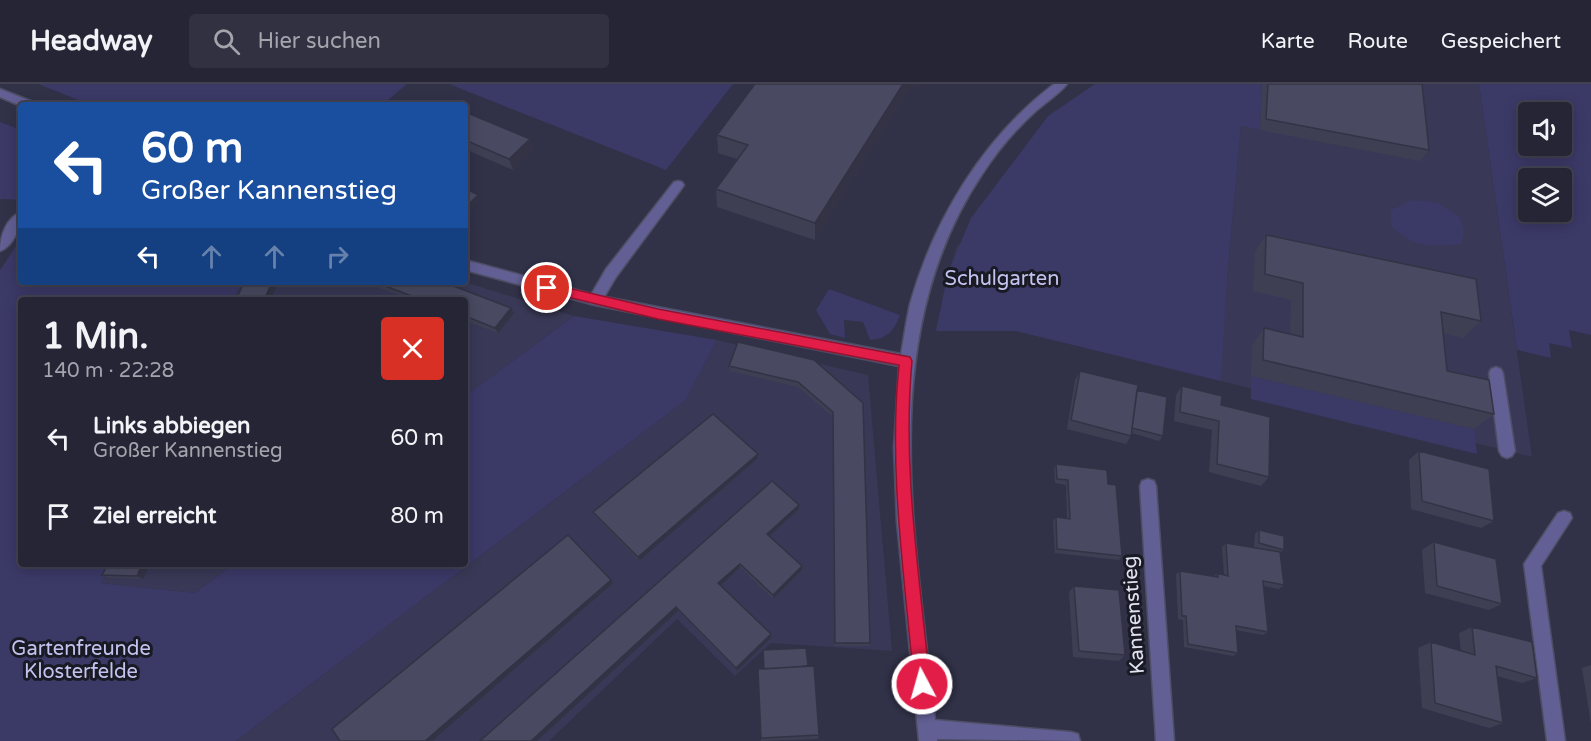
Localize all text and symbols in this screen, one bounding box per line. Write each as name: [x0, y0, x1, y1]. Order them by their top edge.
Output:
search box: [189, 14, 609, 68]
text: Headway: [30, 24, 153, 58]
icon: search: [210, 25, 243, 58]
text: Hier suchen: [258, 28, 381, 54]
text: Karte: [1261, 29, 1315, 54]
text: Route: [1348, 29, 1408, 54]
text: Gespeichert: [1441, 29, 1561, 54]
map controls: [1518, 102, 1572, 222]
button: sound: [1518, 102, 1572, 156]
text: 60 m: [141, 123, 243, 174]
icon: left: [42, 126, 120, 204]
button: layers: [1518, 168, 1572, 222]
text: Großer Kannenstieg: [141, 174, 397, 207]
icon: left: [132, 240, 165, 273]
icon: ahead: [195, 240, 228, 273]
icon: ahead: [258, 240, 291, 273]
icon: right: [321, 240, 354, 273]
pin: [521, 262, 572, 313]
park label: Schulgarten: [945, 267, 1059, 291]
icon: arrive: [530, 271, 563, 304]
text: 1 Min.: [42, 315, 149, 358]
button: close: [381, 317, 444, 380]
text: 140 m · 22:28: [42, 359, 174, 383]
text: Links abbiegen: [93, 413, 251, 439]
icon: left: [42, 422, 75, 455]
text: 60 m: [390, 425, 444, 451]
text: Großer Kannenstieg: [93, 439, 283, 463]
icon: arrive: [42, 500, 75, 533]
text: Ziel erreicht: [93, 503, 216, 529]
text: 80 m: [390, 503, 444, 529]
street label: Kannenstieg: [1118, 555, 1150, 675]
park label: Gartenfreunde Klosterfelde: [11, 637, 151, 684]
position arrow: [890, 652, 954, 716]

